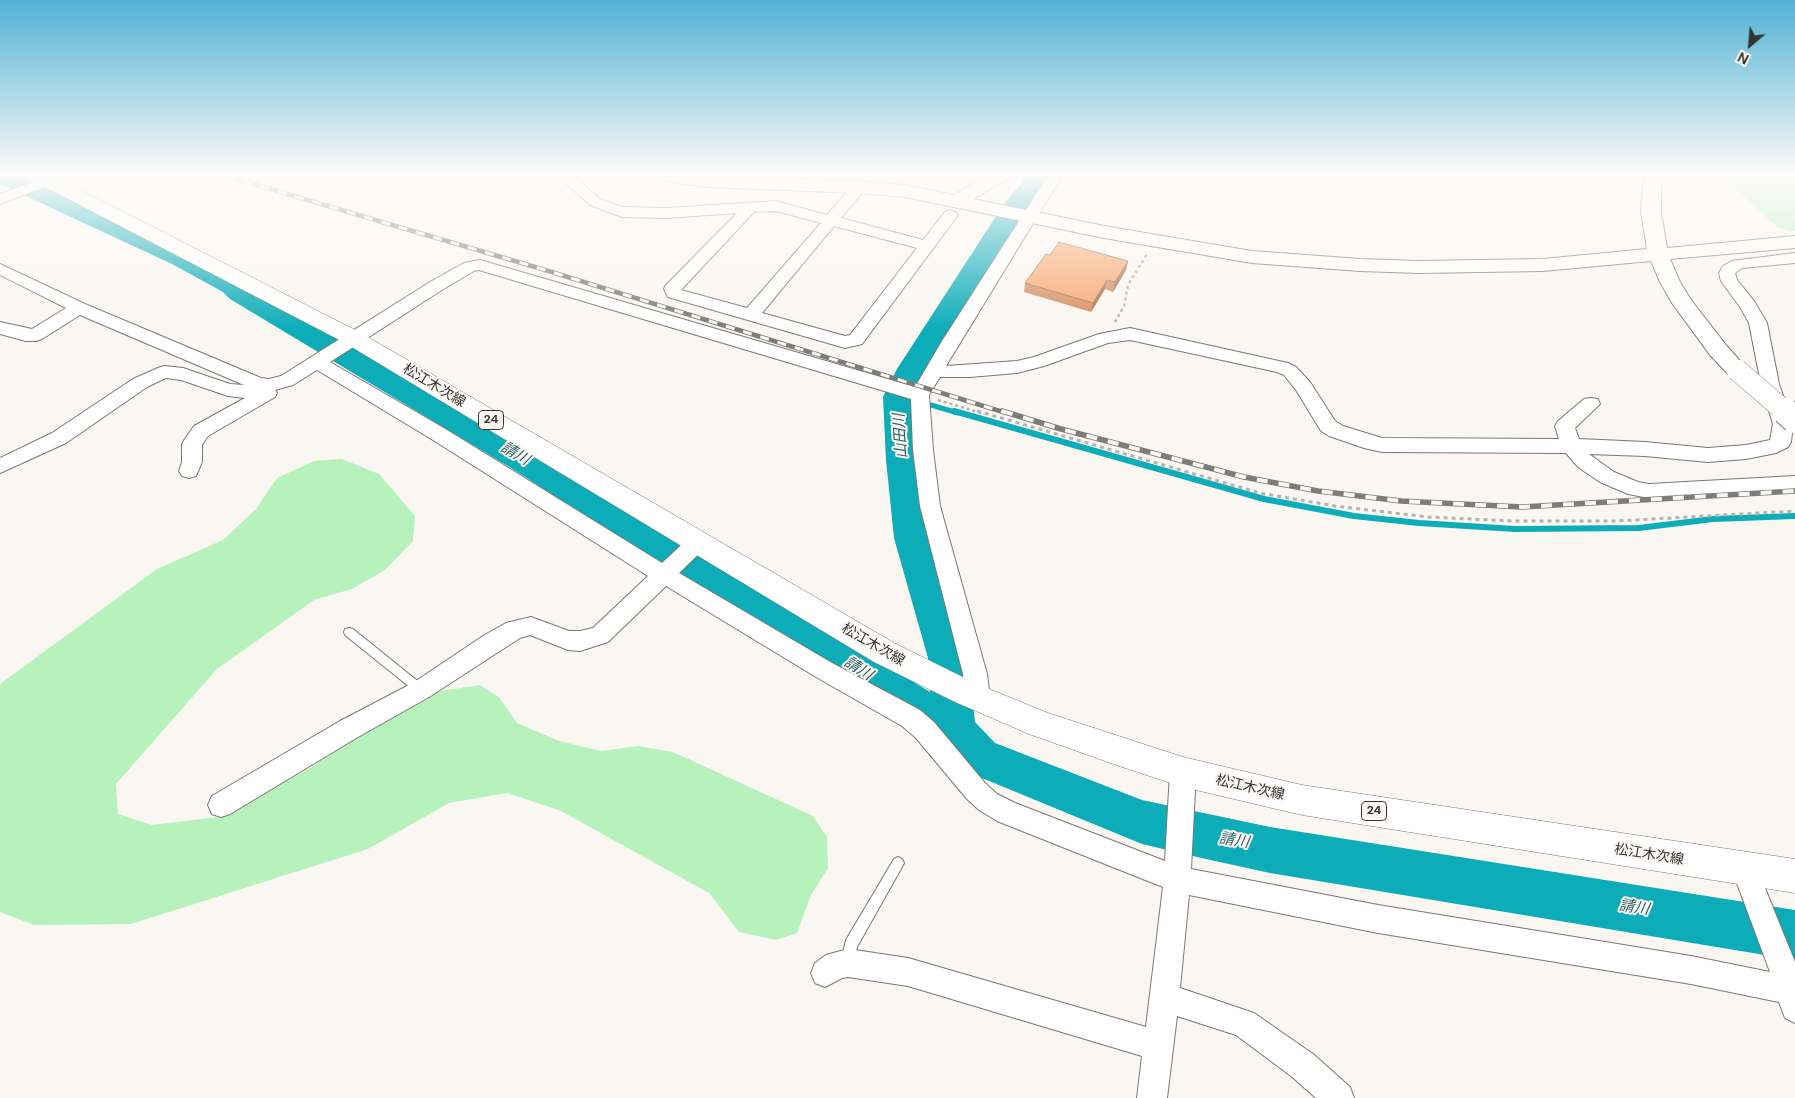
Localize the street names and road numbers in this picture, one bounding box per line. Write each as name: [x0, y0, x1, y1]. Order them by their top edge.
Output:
street label: 松江木次線: [400, 361, 468, 411]
road number: 24: [478, 410, 504, 430]
street label: 松江木次線: [838, 620, 908, 670]
street label: 松江木次線: [1214, 772, 1286, 804]
road number: 24: [1362, 801, 1386, 820]
street label: 松江木次線: [1613, 841, 1685, 869]

